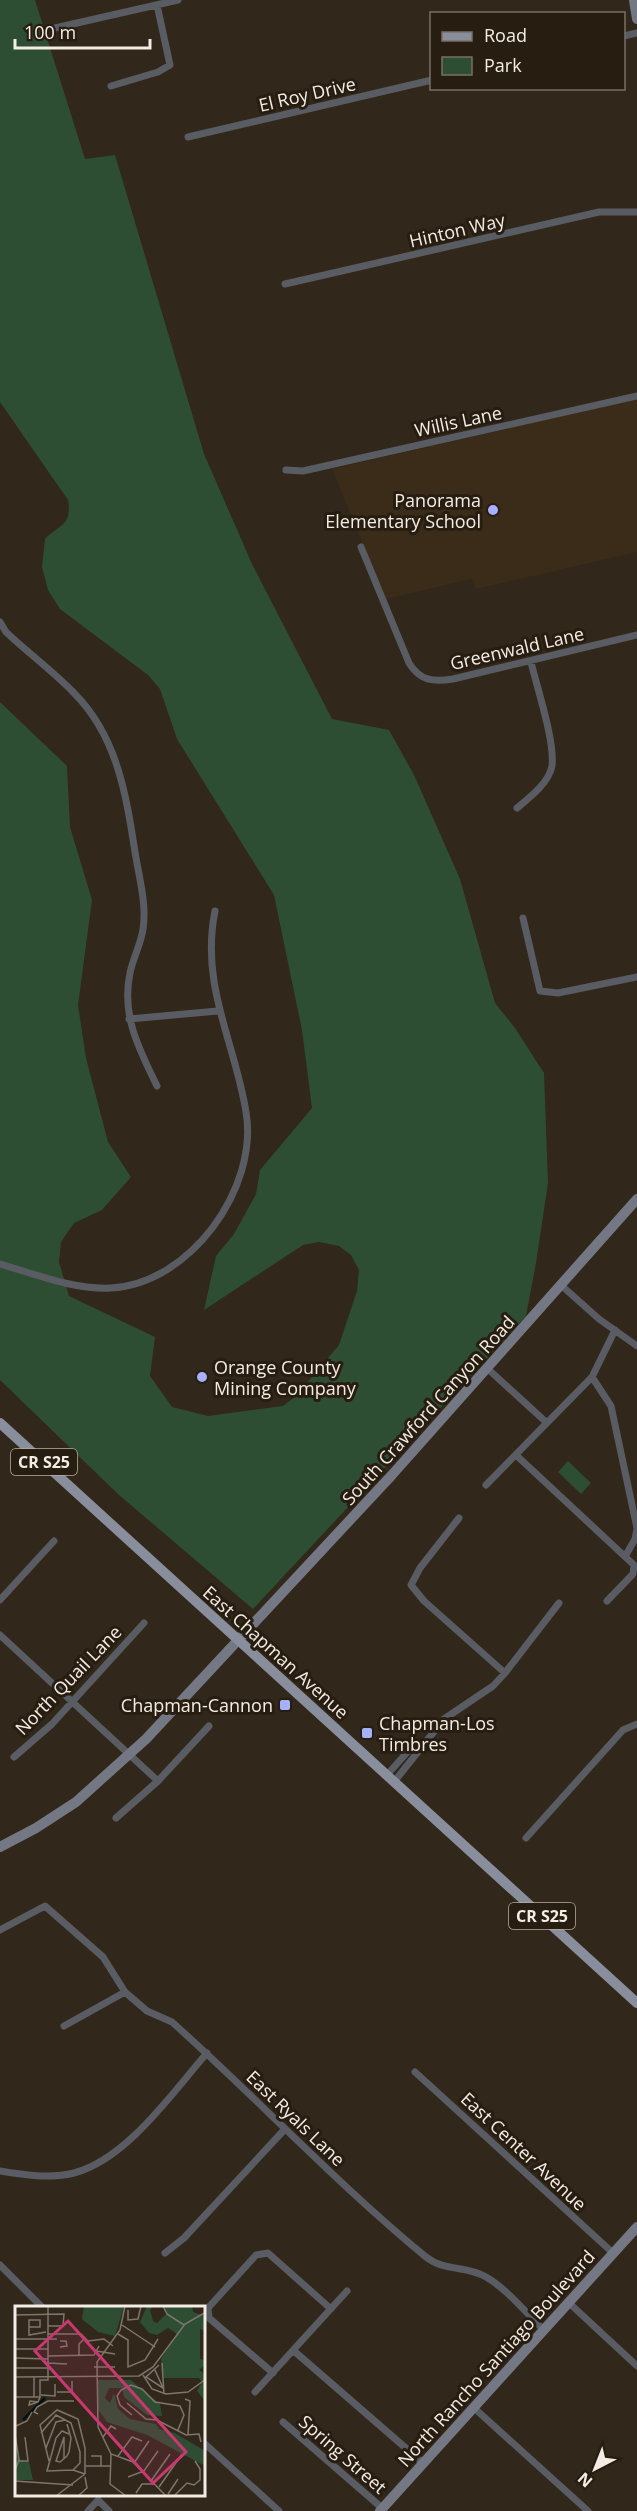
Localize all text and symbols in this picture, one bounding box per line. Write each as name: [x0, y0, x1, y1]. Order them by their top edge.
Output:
scale bar: [15, 12, 150, 50]
legend: [430, 12, 625, 90]
text: 100 m: [24, 20, 76, 44]
text: Road: [484, 23, 527, 47]
text: Park: [484, 53, 522, 77]
street label: El Roy Drive: [256, 71, 358, 117]
street label: Hinton Way: [407, 207, 508, 253]
street label: Willis Lane: [412, 400, 504, 442]
place label: Panorama Elementary School: [325, 488, 481, 533]
marker: Panorama Elementary School: [486, 503, 500, 517]
street label: Greenwald Lane: [448, 621, 586, 675]
street label: South Crawford Canyon Road: [336, 1310, 520, 1510]
place label: Orange County Mining Company: [214, 1355, 357, 1400]
marker: Orange County Mining Company: [195, 1370, 209, 1384]
road number: CR S25: [11, 1449, 77, 1475]
street label: East Chapman Avenue: [198, 1580, 354, 1724]
street label: North Quail Lane: [10, 1620, 126, 1740]
place label: Chapman-Cannon: [121, 1693, 273, 1717]
marker: Chapman-Cannon: [278, 1698, 292, 1712]
place label: Chapman-Los Timbres: [379, 1711, 495, 1756]
marker: Chapman-Los Timbres: [360, 1726, 374, 1740]
road number: CR S25: [509, 1903, 575, 1929]
street label: East Ryals Lane: [242, 2065, 350, 2171]
street label: East Center Avenue: [456, 2087, 592, 2215]
street label: North Rancho Santiago Boulevard: [392, 2245, 600, 2471]
inset map: [15, 2306, 206, 2496]
street label: Spring Street: [294, 2409, 392, 2499]
north arrow: [565, 2439, 625, 2499]
text: N: [573, 2468, 597, 2493]

